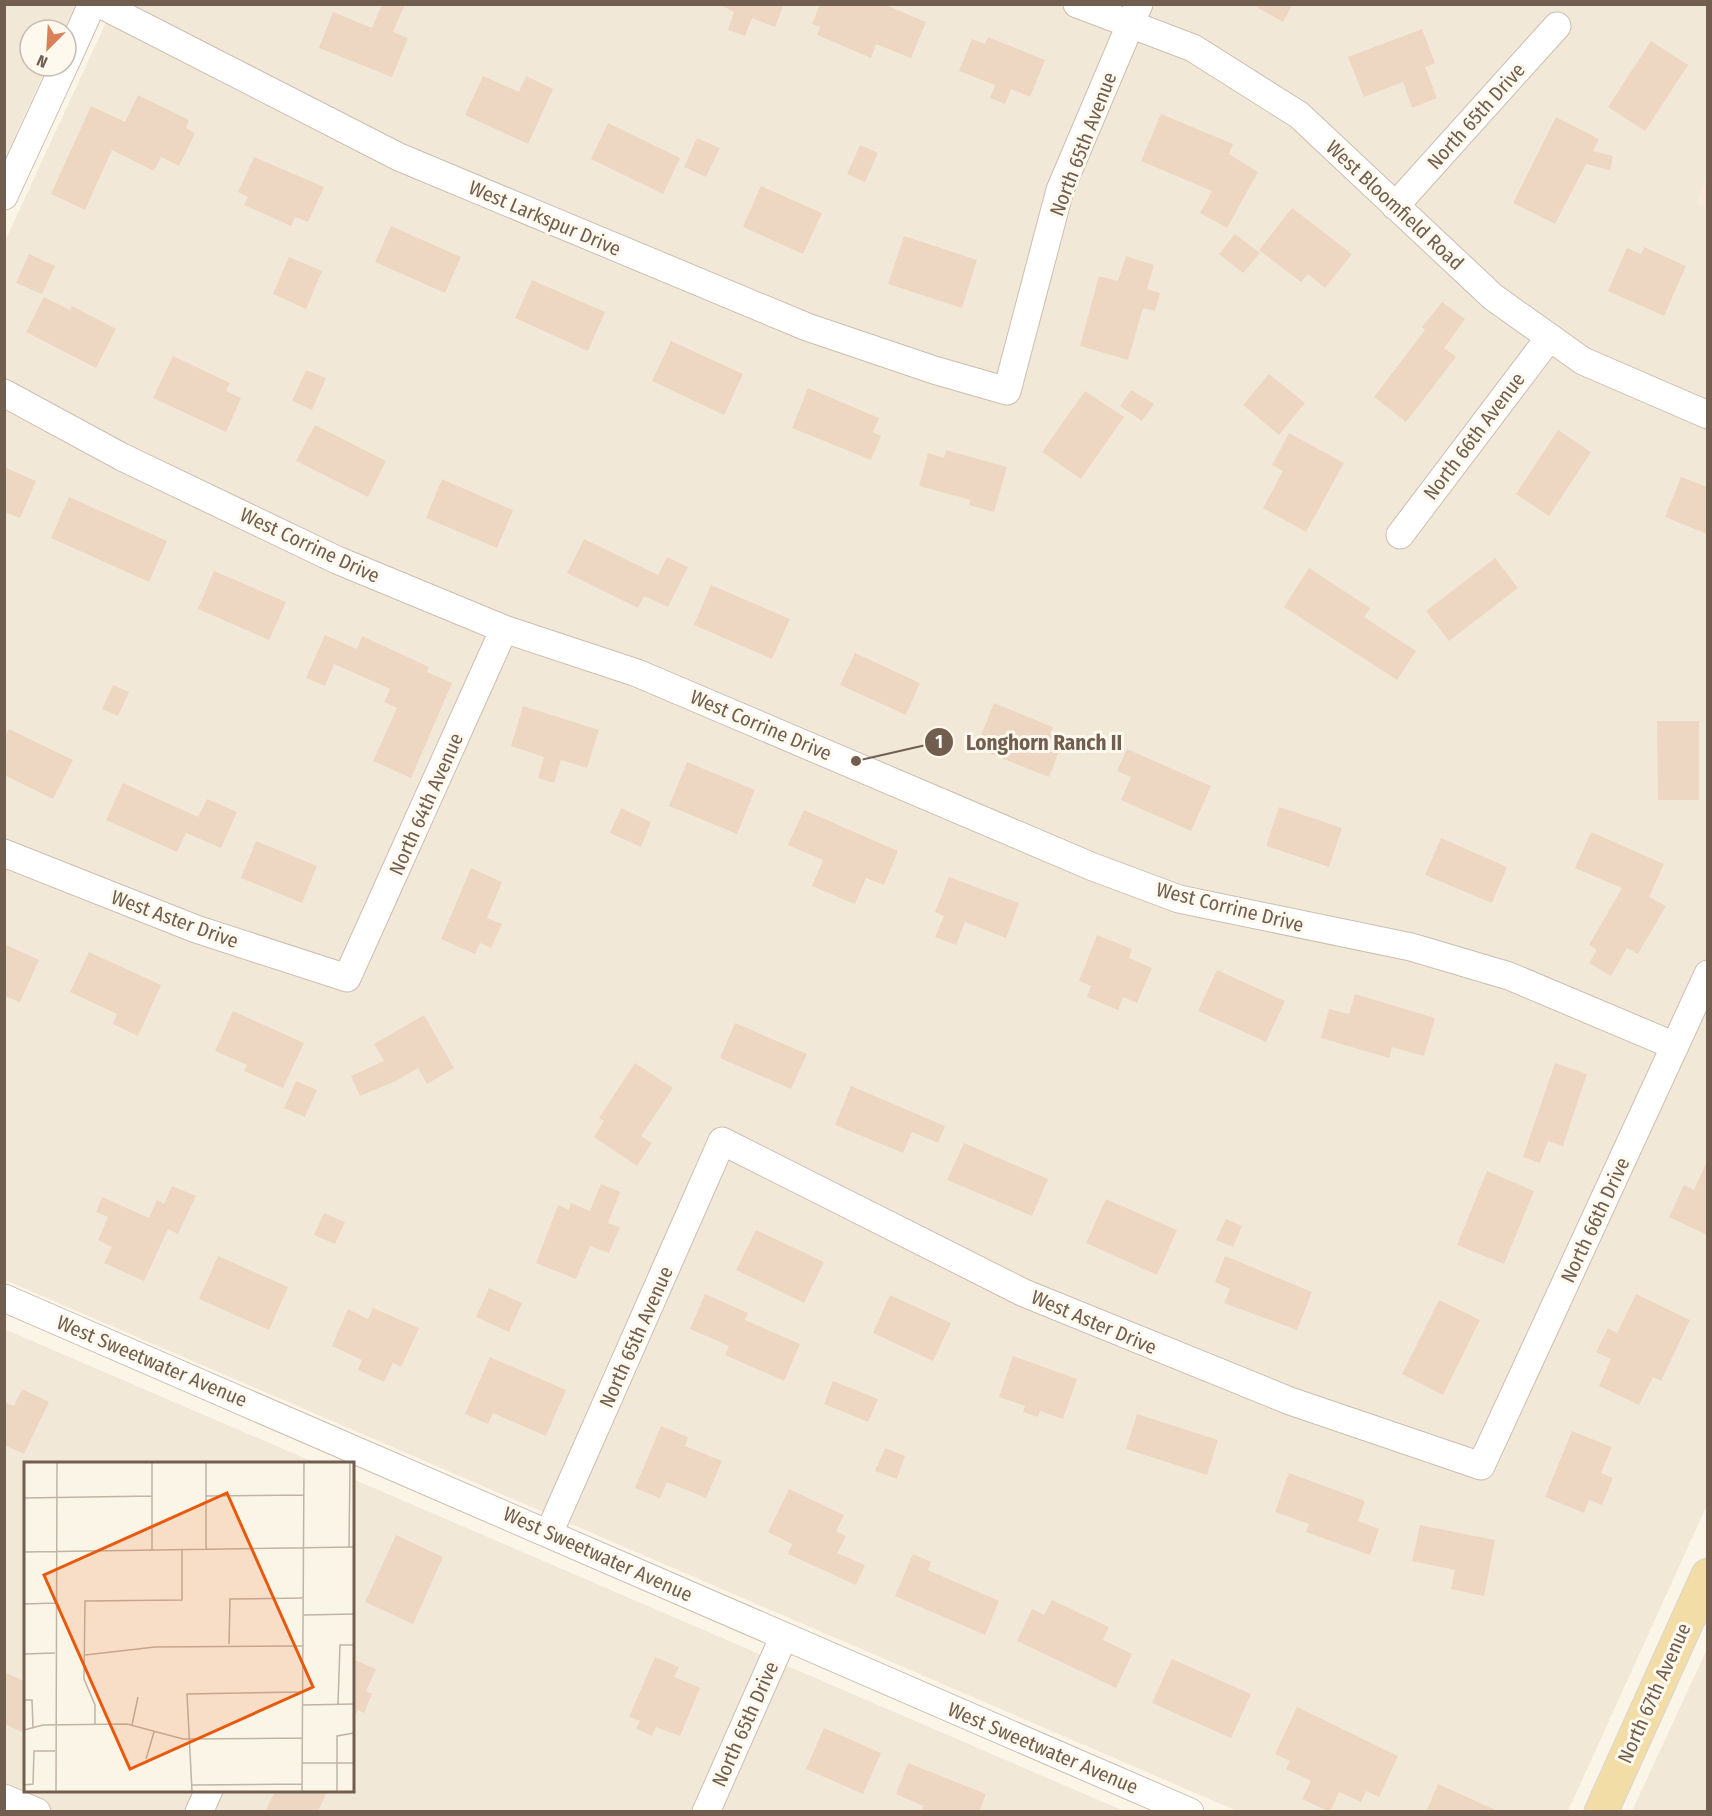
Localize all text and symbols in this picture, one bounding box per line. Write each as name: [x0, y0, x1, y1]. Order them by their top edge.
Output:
north arrow: [18, 18, 78, 78]
text: N: [34, 51, 50, 72]
street label: North 65th Drive: [1422, 58, 1530, 174]
street label: North 65th Avenue: [1045, 69, 1121, 219]
street label: West Bloomfield Road: [1321, 135, 1469, 275]
street label: West Larkspur Drive: [465, 175, 625, 261]
street label: North 66th Avenue: [1418, 368, 1530, 504]
street label: West Corrine Drive: [236, 502, 384, 588]
street label: West Corrine Drive: [687, 684, 835, 766]
callout: Longhorn Ranch II: [924, 723, 1135, 762]
street label: North 64th Avenue: [384, 729, 468, 879]
text: Longhorn Ranch II: [966, 730, 1122, 756]
text: 1: [935, 731, 943, 753]
street label: West Corrine Drive: [1154, 877, 1306, 937]
street label: West Aster Drive: [108, 885, 242, 953]
street label: North 66th Drive: [1556, 1154, 1634, 1286]
street label: North 65th Avenue: [594, 1263, 678, 1411]
street label: West Aster Drive: [1028, 1285, 1160, 1359]
street label: West Sweetwater Avenue: [53, 1310, 251, 1412]
inset map: [24, 1462, 354, 1792]
street label: West Sweetwater Avenue: [500, 1501, 696, 1607]
street label: North 67th Avenue: [1612, 1619, 1696, 1767]
street label: North 65th Drive: [707, 1658, 783, 1790]
street label: West Sweetwater Avenue: [944, 1697, 1142, 1799]

